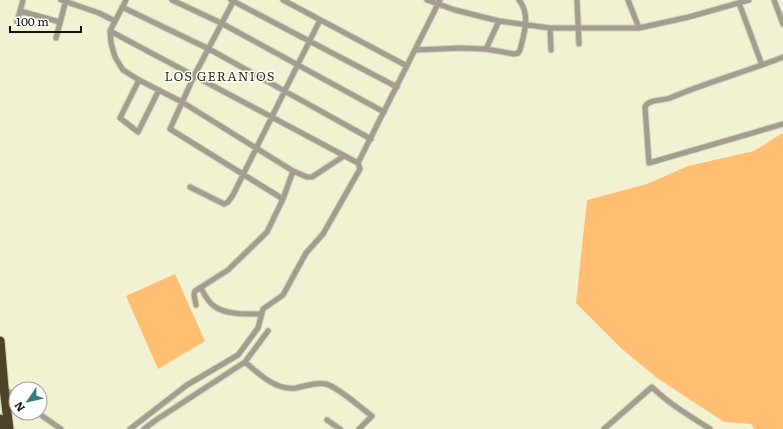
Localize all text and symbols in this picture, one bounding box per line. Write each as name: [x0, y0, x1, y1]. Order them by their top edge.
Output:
scale bar: [10, 8, 81, 34]
text: 100 m: [16, 12, 49, 30]
district label: LOS GERANIOS: [164, 66, 276, 85]
north arrow: [8, 381, 48, 421]
text: N: [10, 399, 28, 415]

